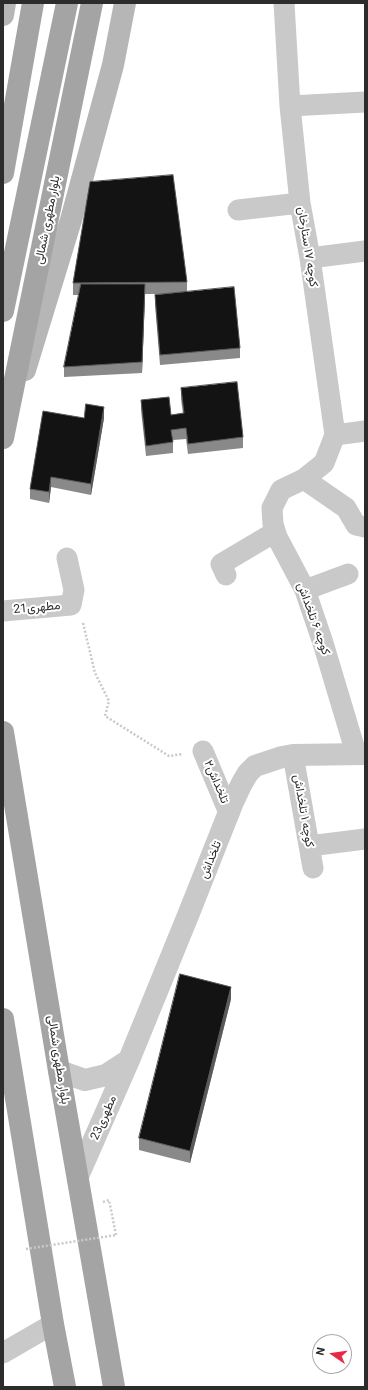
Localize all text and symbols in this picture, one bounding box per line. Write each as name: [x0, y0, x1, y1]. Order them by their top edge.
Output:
street label: بلوار مطهرى شمالى: [32, 175, 64, 265]
street label: کوچه ۱۷ ستارخان: [294, 206, 320, 288]
street label: کوچه ۶ تلخداش: [293, 581, 333, 657]
street label: 21مطهرى: [13, 599, 61, 617]
street label: ۲تلخداش: [200, 758, 232, 806]
street label: کوچه ۱ تلخداش: [290, 773, 316, 849]
street label: تلخداش: [197, 839, 225, 881]
street label: بلوار مطهرى شمالى: [44, 1015, 72, 1105]
street label: 23مطهرى: [88, 1094, 120, 1142]
north arrow: [312, 1334, 352, 1374]
text: N: [314, 1346, 328, 1357]

